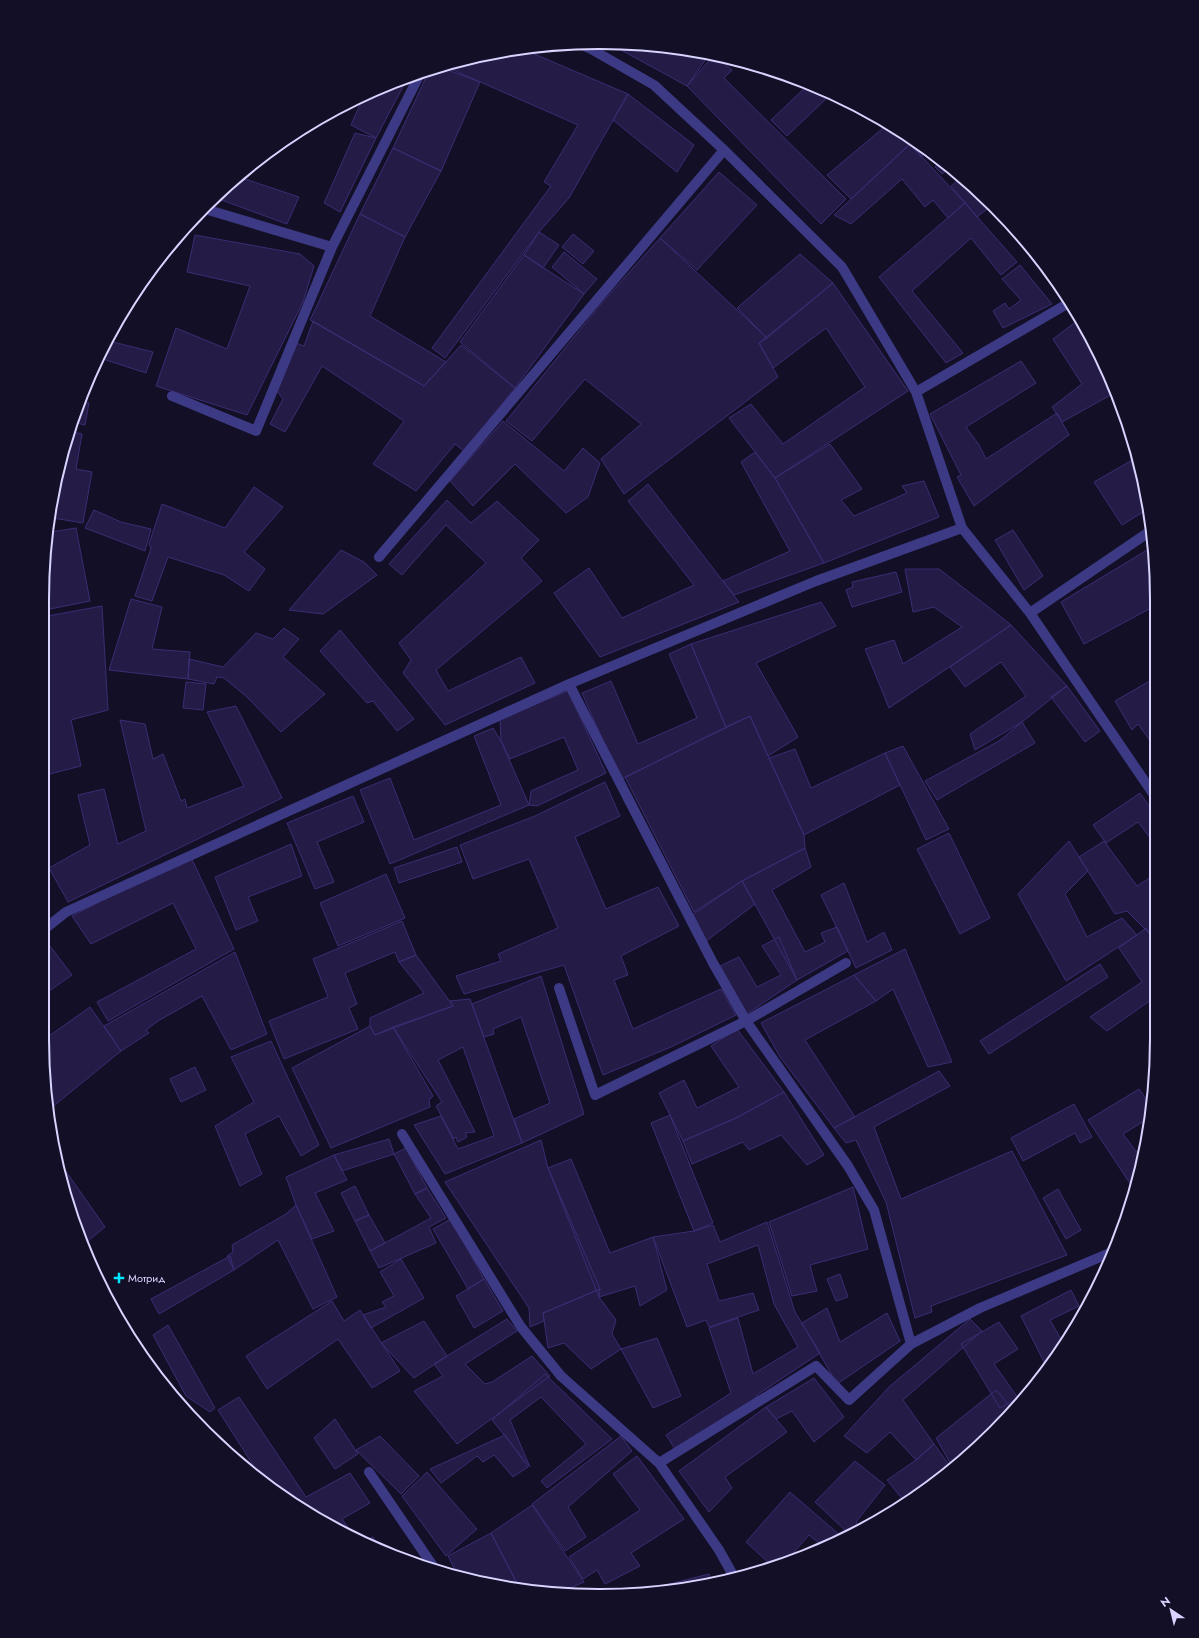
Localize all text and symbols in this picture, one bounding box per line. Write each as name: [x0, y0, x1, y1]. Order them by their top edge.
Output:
place label: Мотрид: [128, 1270, 165, 1286]
marker: Мотрид: [113, 1272, 125, 1284]
north arrow: [1151, 1590, 1191, 1630]
text: N: [1157, 1593, 1173, 1611]

